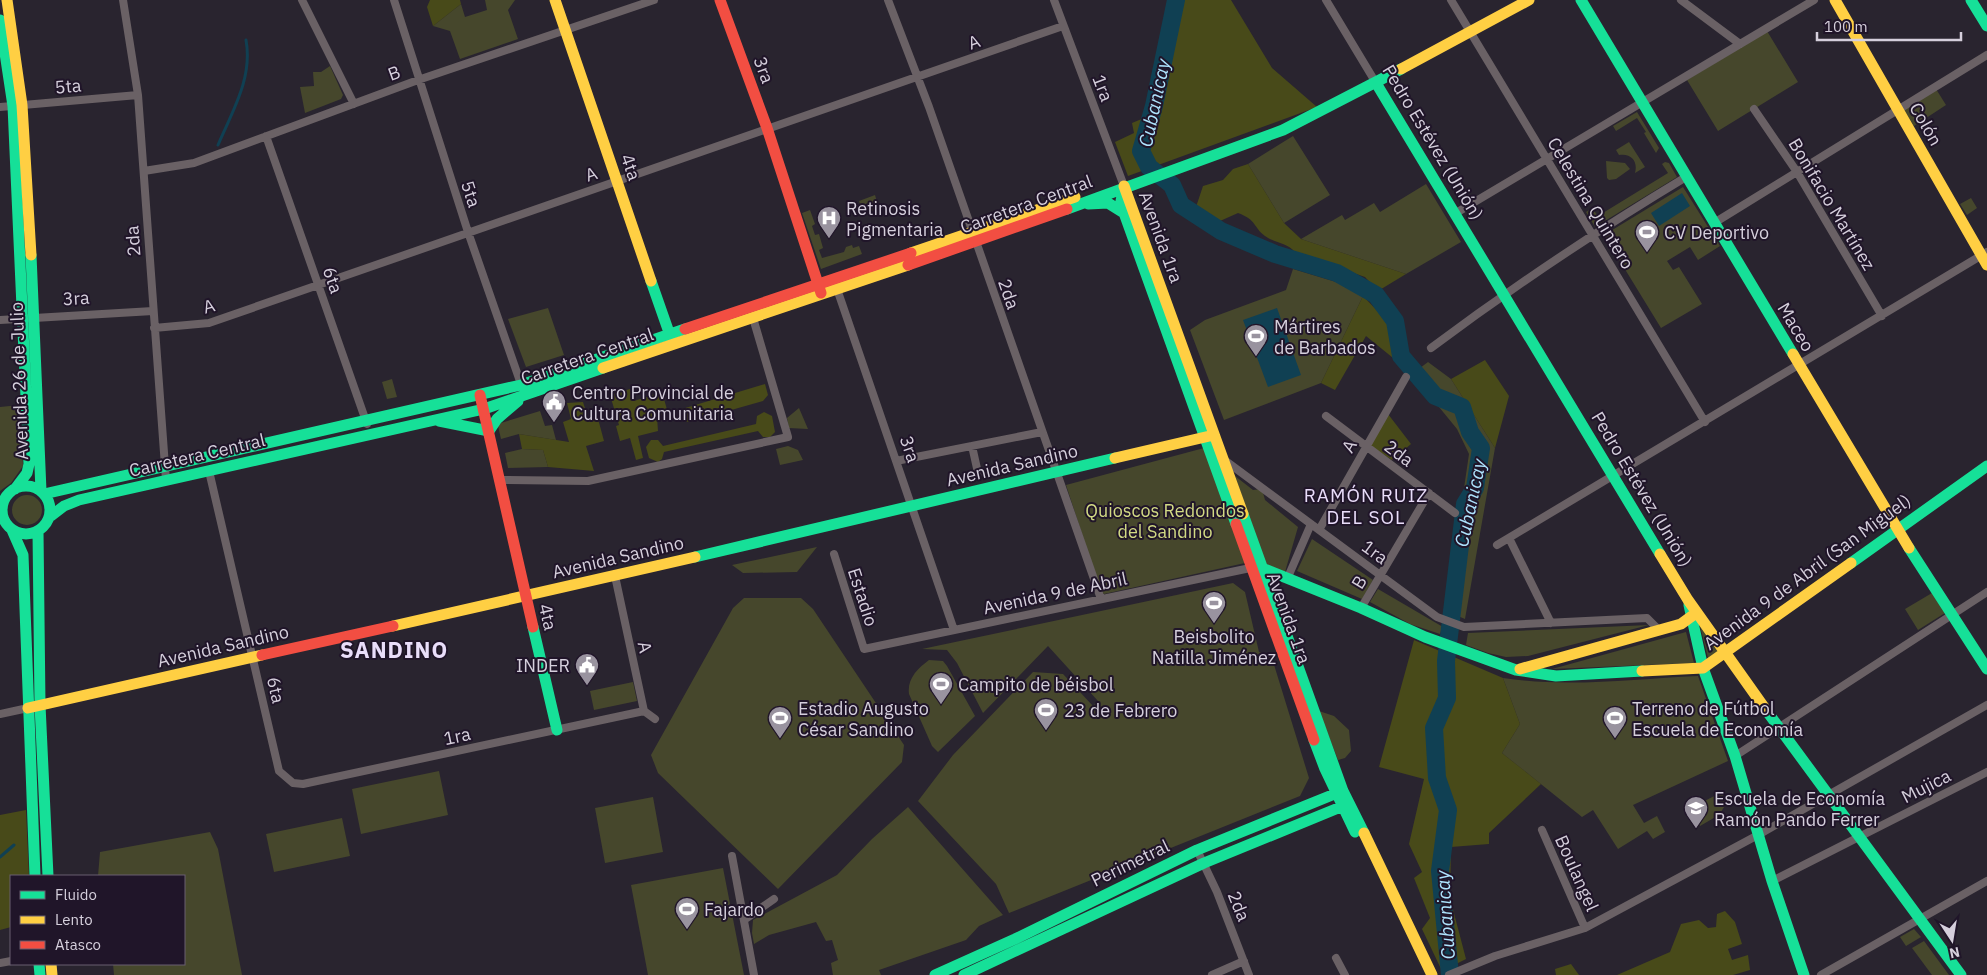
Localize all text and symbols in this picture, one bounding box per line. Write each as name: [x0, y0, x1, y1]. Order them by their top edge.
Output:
scale bar: [1817, 10, 1961, 42]
text: 100 m: [1824, 17, 1868, 36]
street label: A: [965, 29, 984, 55]
street label: 3ra: [749, 53, 780, 87]
water label: Cubanicay: [1133, 56, 1175, 149]
street label: B: [385, 60, 403, 86]
street label: Pedro Estévez (Unión): [1378, 60, 1488, 224]
street label: 1ra: [1087, 71, 1119, 105]
street label: 5ta: [54, 73, 83, 99]
street label: Colón: [1904, 98, 1948, 150]
street label: Celestina Quintero: [1543, 133, 1639, 273]
street label: Bonifacio Martínez: [1784, 134, 1880, 274]
street label: 4ta: [616, 151, 646, 184]
street label: A: [582, 161, 601, 187]
street label: Carretera Central: [957, 169, 1095, 239]
street label: 5ta: [456, 178, 486, 211]
street label: Avenida 1ra: [1134, 188, 1188, 286]
place label: Retinosis Pigmentaria: [846, 197, 944, 241]
hospital icon: Retinosis Pigmentaria: [816, 205, 842, 239]
sports icon: CV Deportivo: [1634, 219, 1660, 253]
place label: CV Deportivo: [1664, 221, 1769, 244]
street label: 2da: [120, 224, 146, 257]
street label: 6ta: [318, 264, 348, 297]
street label: 2da: [993, 276, 1025, 313]
street label: 3ra: [62, 286, 90, 310]
street label: A: [200, 293, 218, 319]
street label: Maceo: [1772, 298, 1820, 356]
street label: Avenida 26 de Julio: [5, 302, 33, 460]
place label: Mártires de Barbados: [1274, 315, 1376, 359]
street label: Carretera Central: [518, 322, 657, 389]
sports icon: Mártires de Barbados: [1243, 323, 1269, 357]
place label: Centro Provincial de Cultura Comunitaria: [572, 381, 734, 425]
public building icon: Centro Provincial de Cultura Comunitaria: [541, 389, 567, 423]
street label: Pedro Estévez (Unión): [1587, 407, 1697, 571]
street label: Carretera Central: [127, 428, 267, 482]
street label: 3ra: [895, 433, 925, 466]
street label: A: [1336, 435, 1362, 457]
street label: 2da: [1380, 435, 1419, 472]
street label: Avenida Sandino: [944, 439, 1080, 491]
water label: Cubanicay: [1449, 456, 1491, 549]
district label: RAMÓN RUIZ DEL SOL: [1304, 483, 1428, 529]
street label: Avenida 9 de Abril (San Miguel): [1699, 489, 1915, 655]
park label: Quioscos Redondos del Sandino: [1085, 499, 1245, 543]
street label: Avenida Sandino: [550, 531, 686, 583]
street label: 1ra: [1357, 535, 1393, 569]
street label: Estadio: [843, 565, 883, 629]
street label: Avenida 9 de Abril: [981, 567, 1129, 619]
street label: Avenida 1ra: [1262, 569, 1316, 667]
street label: B: [1346, 571, 1372, 593]
sports icon: Beisbolito Natilla Jiménez: [1201, 590, 1227, 624]
street label: 4ta: [534, 601, 562, 633]
street label: Avenida Sandino: [155, 620, 291, 672]
place label: Beisbolito Natilla Jiménez: [1152, 625, 1276, 669]
district label: SANDINO: [340, 635, 448, 664]
street label: A: [633, 639, 658, 655]
public building icon: INDER: [574, 652, 600, 686]
place label: INDER: [516, 654, 570, 677]
sports icon: Campito de béisbol: [928, 671, 954, 705]
place label: Campito de béisbol: [958, 673, 1114, 696]
street label: 6ta: [262, 674, 290, 706]
place label: Estadio Augusto César Sandino: [798, 697, 929, 741]
sports icon: 23 de Febrero: [1033, 697, 1059, 731]
place label: Terreno de Fútbol Escuela de Economía: [1632, 697, 1804, 741]
place label: 23 de Febrero: [1064, 699, 1177, 722]
sports icon: Estadio Augusto César Sandino: [767, 705, 793, 739]
sports icon: Terreno de Fútbol Escuela de Economía: [1602, 705, 1628, 739]
street label: 1ra: [441, 722, 473, 750]
street label: Mujica: [1897, 764, 1955, 808]
place label: Escuela de Economía Ramón Pando Ferrer: [1714, 787, 1886, 831]
school or university icon: Escuela de Economía Ramón Pando Ferrer: [1683, 795, 1709, 829]
street label: Boulangel: [1550, 831, 1604, 915]
street label: Perimetral: [1087, 834, 1173, 892]
water label: Cubanicay: [1430, 869, 1460, 960]
legend: [10, 875, 185, 965]
text: Fluido: [55, 885, 97, 904]
street label: 2da: [1223, 887, 1256, 925]
sports icon: Fajardo: [674, 896, 700, 930]
place label: Fajardo: [704, 898, 764, 921]
text: Lento: [55, 910, 93, 929]
north arrow: [1927, 915, 1977, 965]
text: Atasco: [55, 935, 101, 954]
text: N: [1948, 943, 1962, 963]

